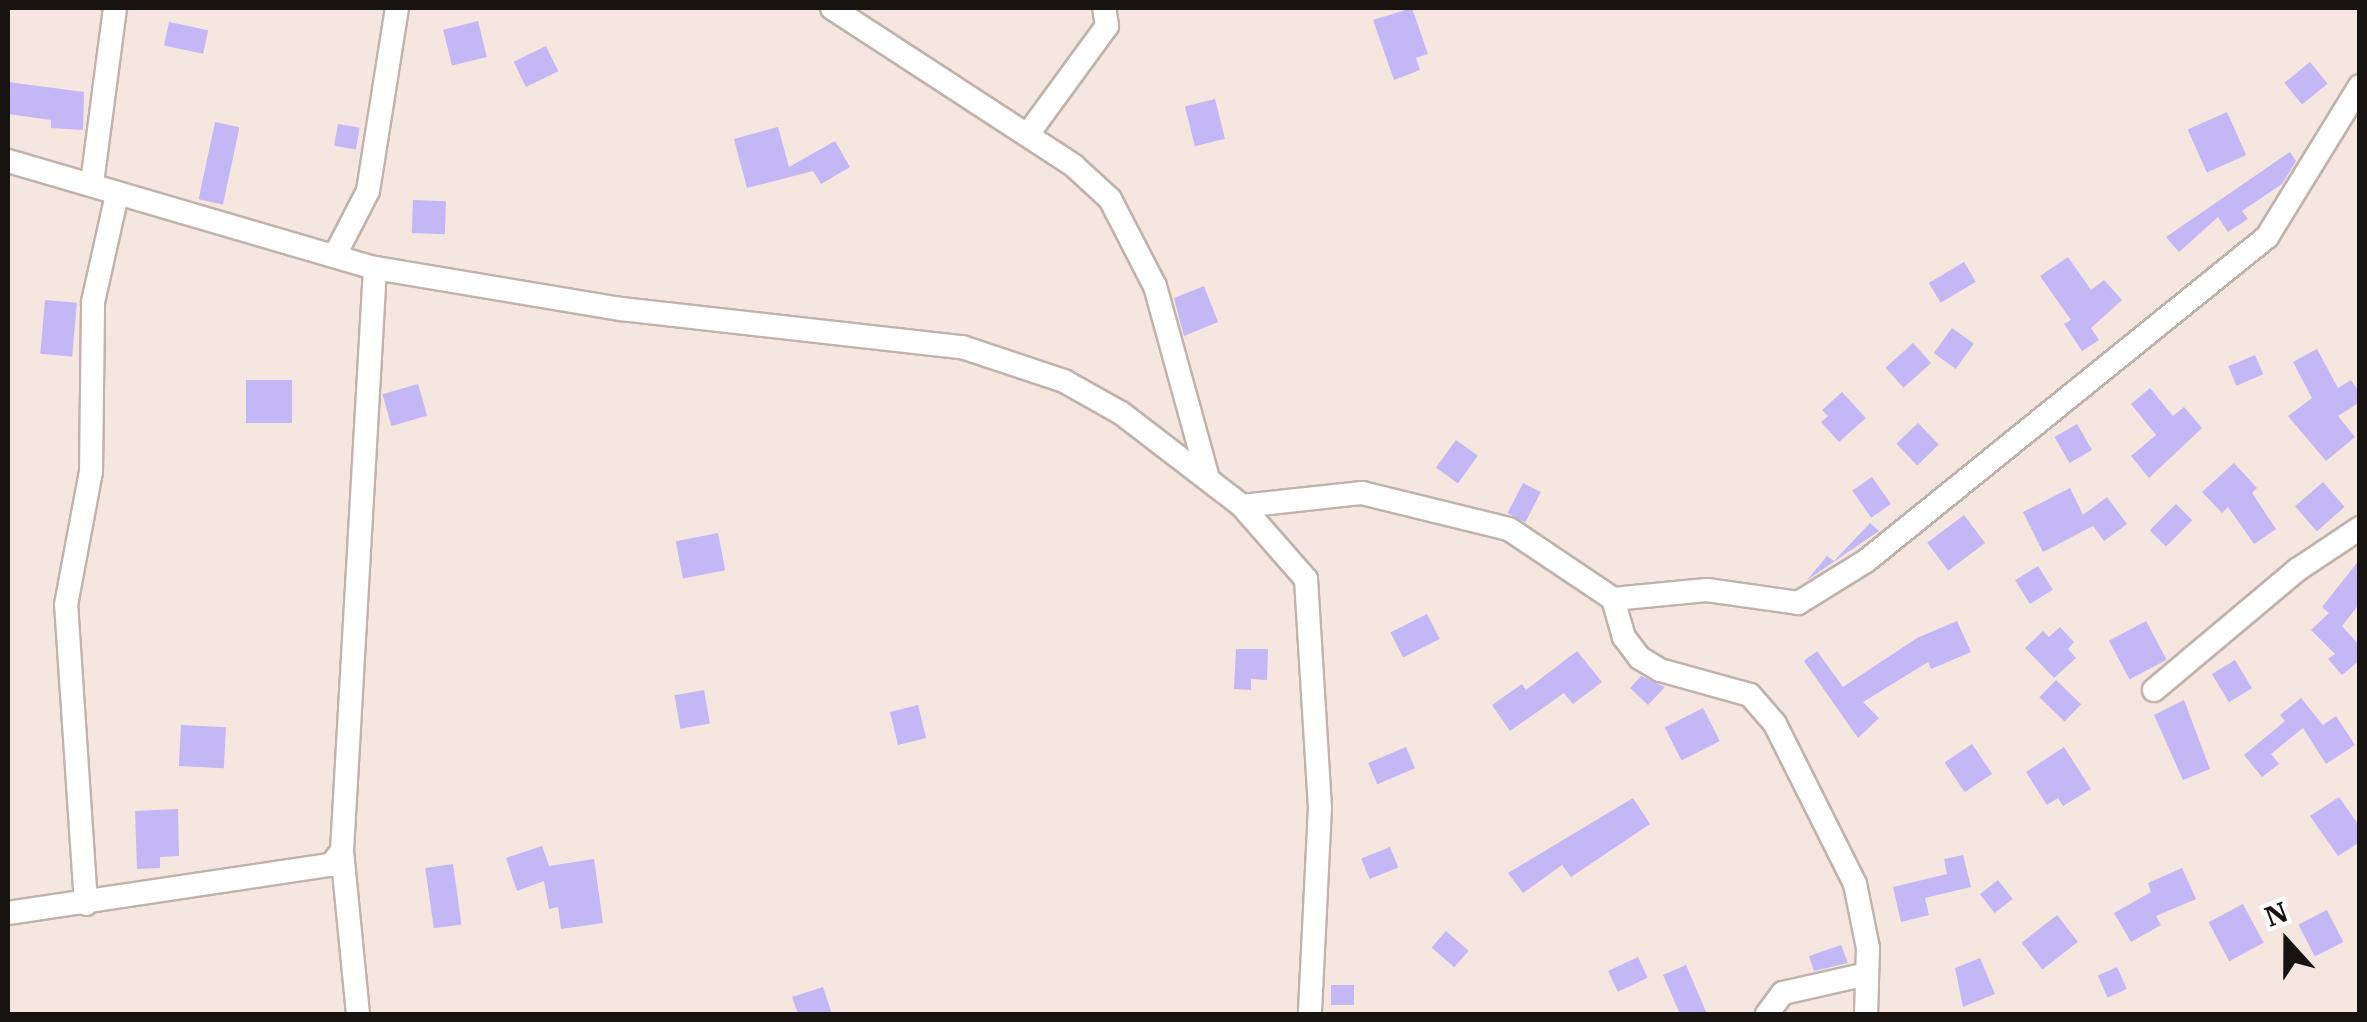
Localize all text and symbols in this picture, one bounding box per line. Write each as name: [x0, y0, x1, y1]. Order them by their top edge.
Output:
north arrow: [2237, 892, 2337, 992]
text: N: [2259, 892, 2293, 935]

